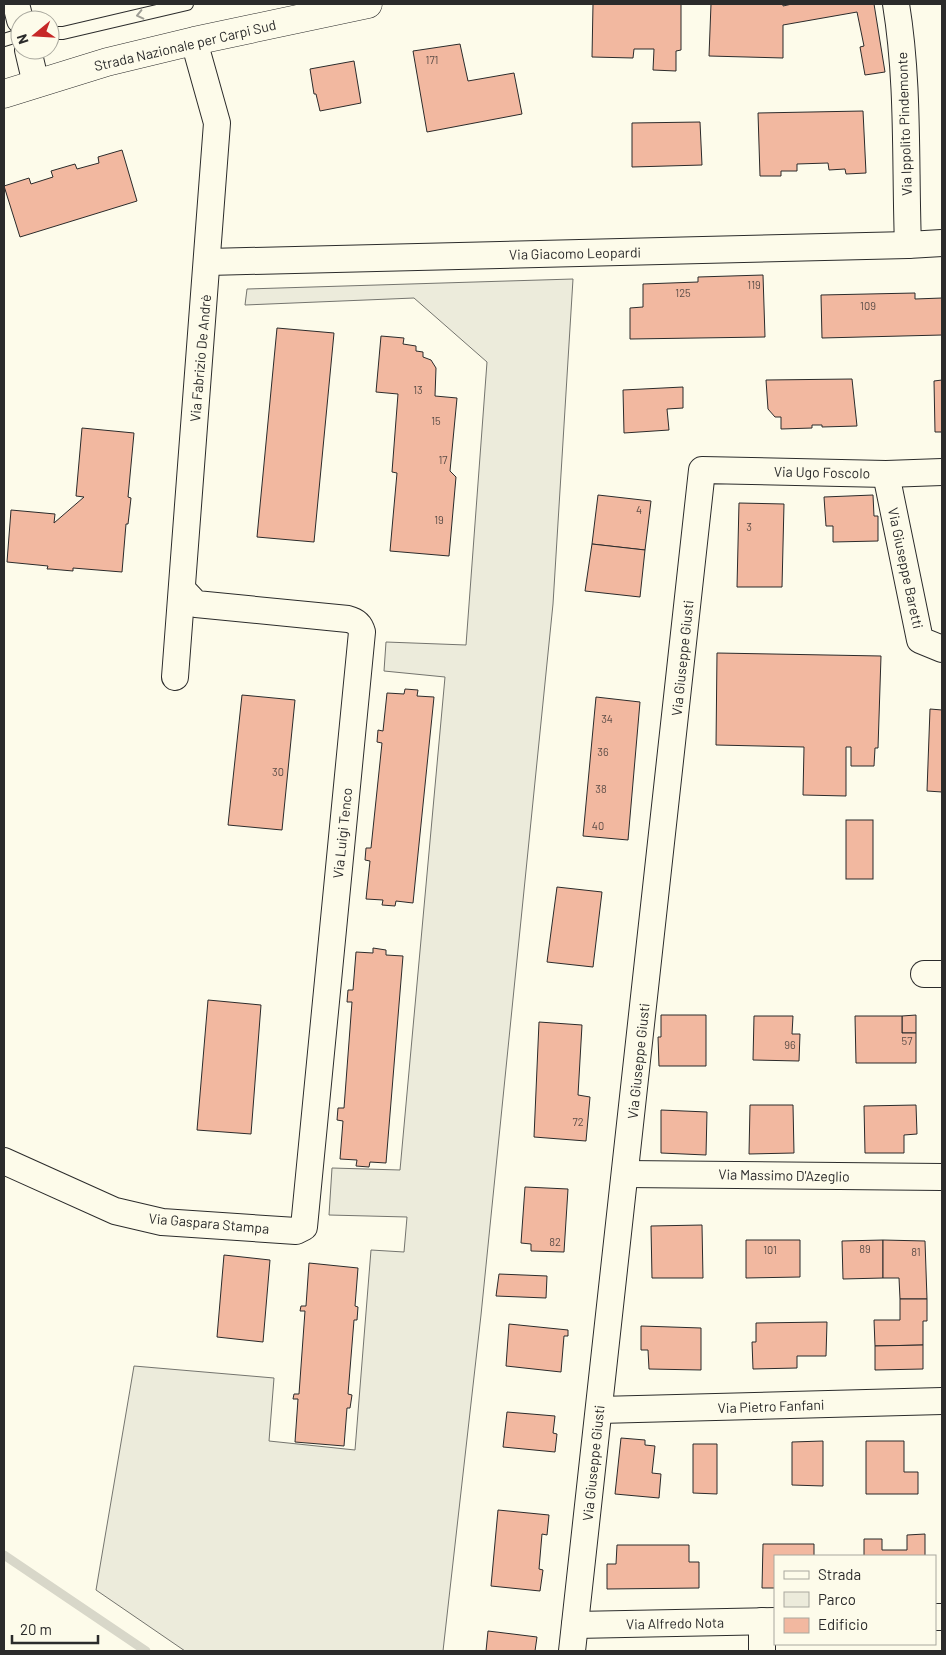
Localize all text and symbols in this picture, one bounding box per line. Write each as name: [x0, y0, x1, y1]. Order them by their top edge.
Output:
one-way arrow: [135, 9, 144, 20]
north arrow: [10, 10, 60, 60]
street label: Strada Nazionale per Carpi Sud: [92, 16, 278, 74]
text: N: [13, 32, 32, 46]
street label: Via Ippolito Pindemonte: [893, 52, 915, 196]
house number: 171: [426, 53, 438, 66]
street label: Via Giacomo Leopardi: [509, 243, 641, 263]
house number: 119: [747, 278, 761, 291]
house number: 125: [675, 286, 691, 299]
street label: Via Fabrizio De Andrè: [186, 294, 214, 422]
house number: 109: [860, 299, 876, 312]
house number: 13: [413, 383, 423, 396]
house number: 15: [431, 414, 441, 427]
house number: 17: [438, 453, 448, 466]
street label: Via Ugo Foscolo: [774, 463, 870, 481]
house number: 4: [636, 503, 642, 516]
street label: Via Giuseppe Baretti: [885, 506, 927, 630]
house number: 19: [434, 513, 444, 526]
house number: 3: [746, 520, 752, 533]
street label: Via Giuseppe Giusti: [667, 599, 697, 717]
house number: 34: [601, 712, 613, 725]
house number: 36: [597, 745, 609, 758]
house number: 30: [272, 765, 284, 778]
house number: 38: [595, 782, 607, 795]
street label: Via Luigi Tenco: [329, 787, 355, 879]
house number: 40: [592, 819, 604, 832]
street label: Via Giuseppe Giusti: [623, 1002, 653, 1120]
house number: 57: [902, 1034, 912, 1047]
house number: 96: [784, 1038, 796, 1051]
house number: 72: [572, 1115, 584, 1128]
street label: Via Massimo D'Azeglio: [718, 1165, 850, 1185]
street label: Via Gaspara Stampa: [148, 1209, 270, 1237]
house number: 82: [549, 1235, 561, 1248]
house number: 89: [859, 1242, 871, 1255]
house number: 101: [763, 1243, 777, 1256]
house number: 81: [911, 1245, 921, 1258]
street label: Via Pietro Fanfani: [717, 1396, 825, 1416]
street label: Via Giuseppe Giusti: [578, 1404, 608, 1522]
legend: [774, 1555, 936, 1645]
text: Strada: [818, 1565, 861, 1583]
text: Parco: [818, 1590, 856, 1608]
scale bar: [12, 1612, 99, 1644]
street label: Via Alfredo Nota: [626, 1614, 724, 1632]
text: Edificio: [818, 1615, 868, 1633]
text: 20 m: [20, 1620, 52, 1638]

